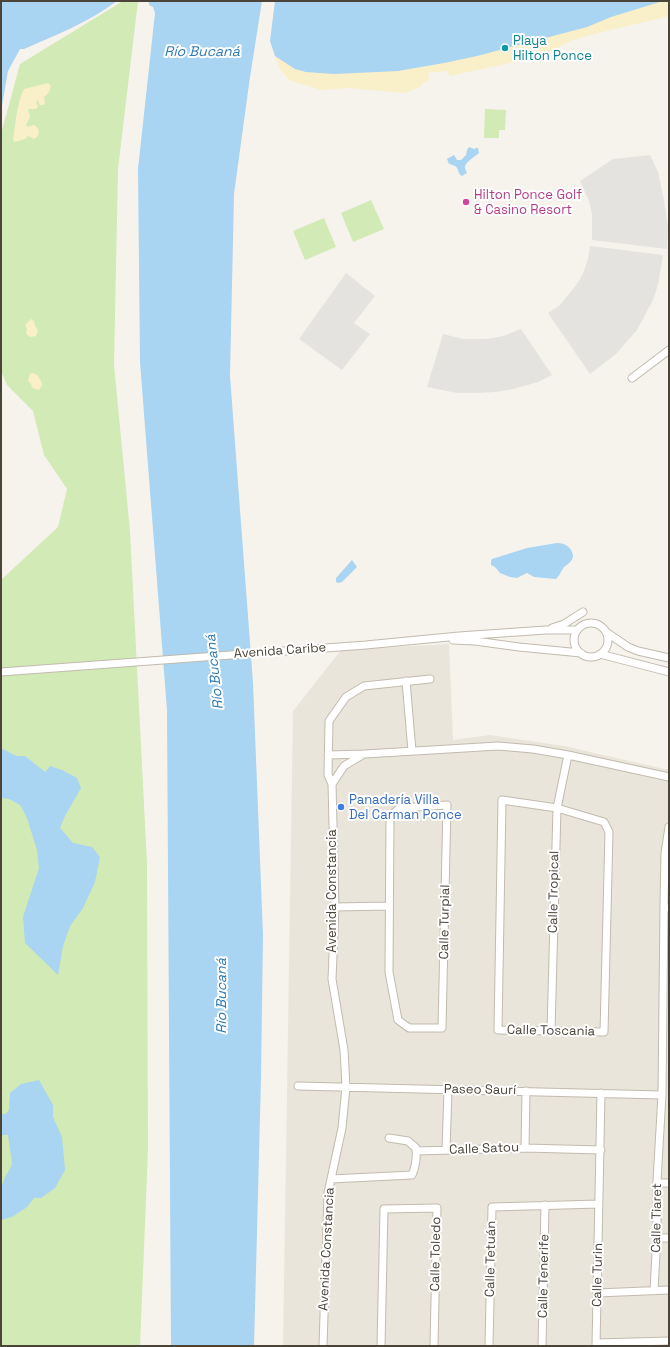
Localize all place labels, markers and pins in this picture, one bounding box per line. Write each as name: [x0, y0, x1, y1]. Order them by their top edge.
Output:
place label: Playa Hilton Ponce: [513, 33, 592, 64]
marker: Playa Hilton Ponce: [500, 43, 510, 53]
place label: Hilton Ponce Golf & Casino Resort: [474, 187, 582, 218]
marker: Hilton Ponce Golf & Casino Resort: [461, 197, 471, 207]
place label: Panadería Villa Del Carman Ponce: [349, 792, 462, 823]
marker: Panadería Villa Del Carman Ponce: [336, 802, 346, 812]

